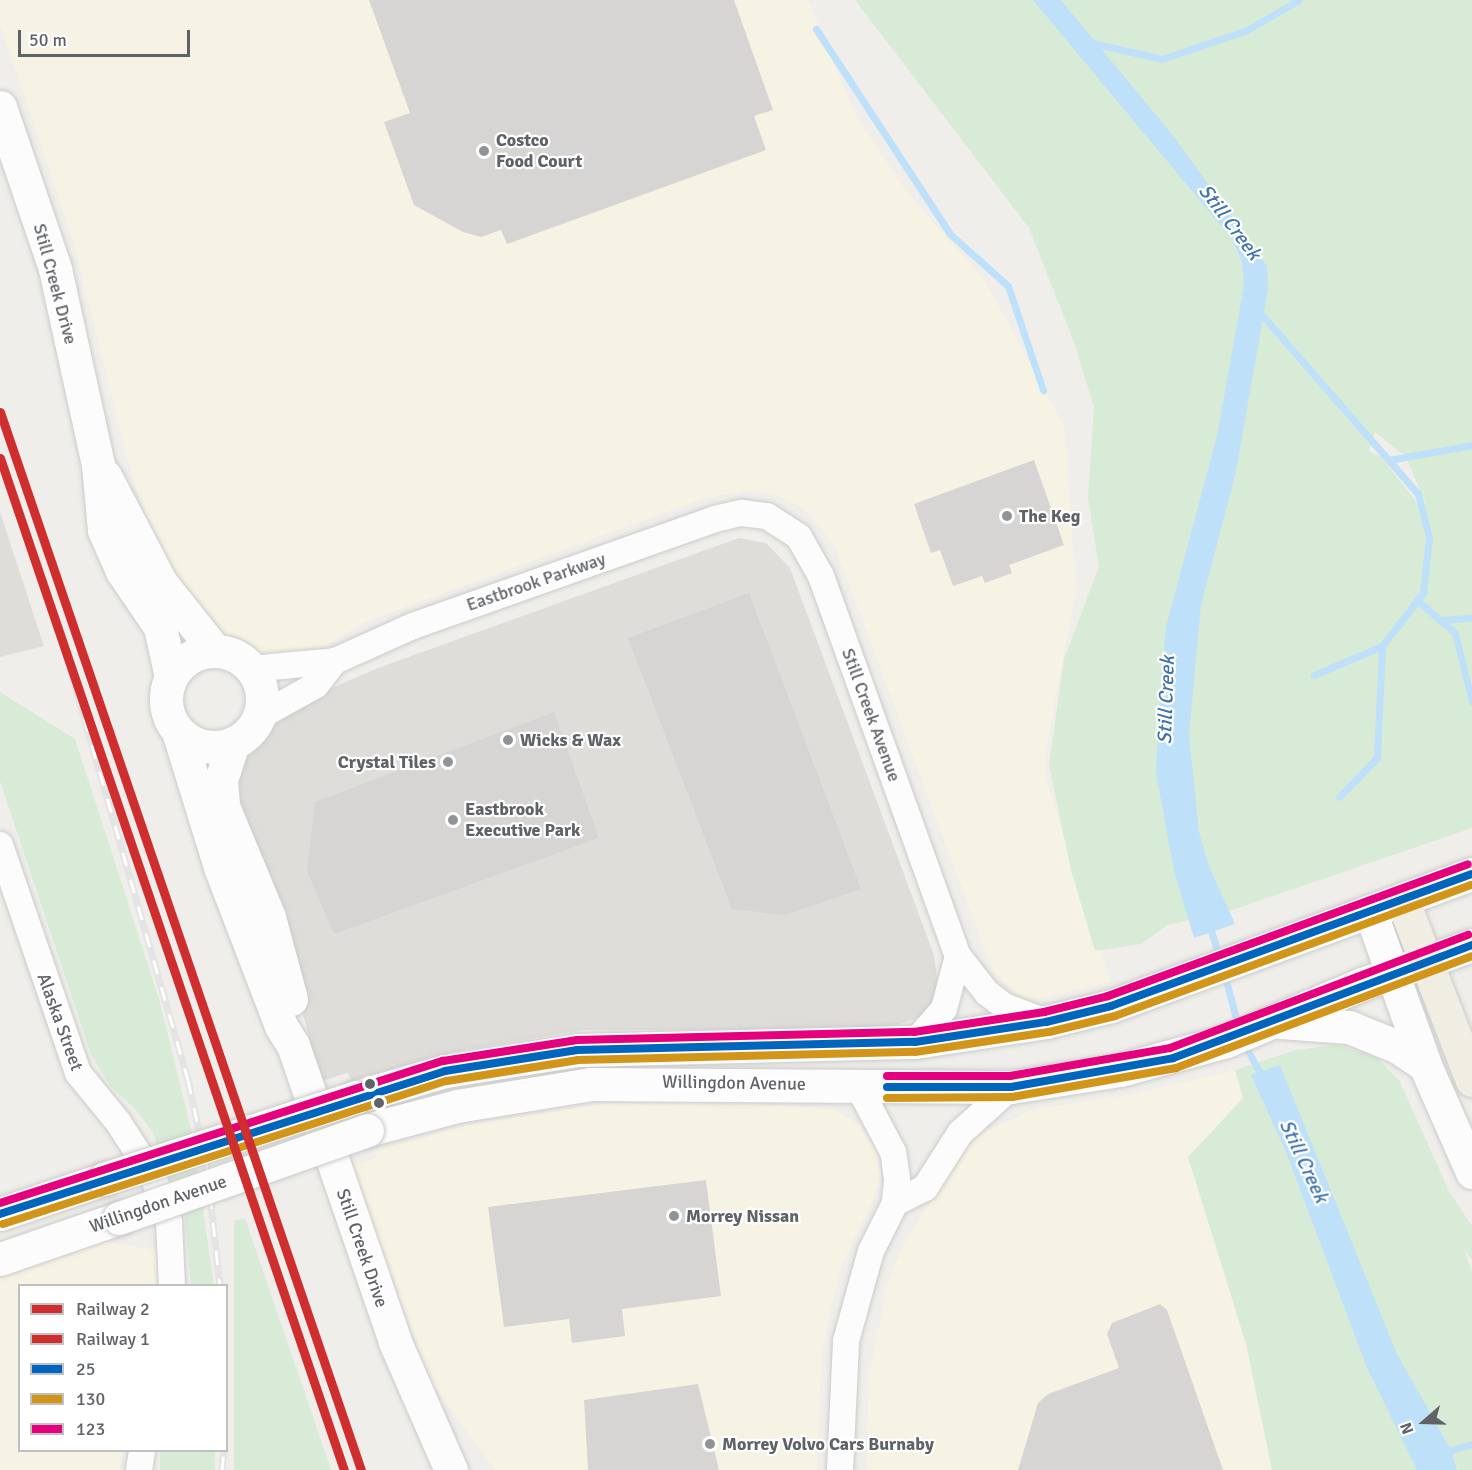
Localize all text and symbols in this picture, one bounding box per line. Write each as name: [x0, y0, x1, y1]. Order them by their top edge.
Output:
scale bar: [21, 18, 194, 56]
text: 50 m: [29, 29, 67, 51]
place label: Costco Food Court: [496, 130, 582, 172]
marker: Costco Food Court: [477, 144, 491, 158]
water label: Still Creek: [1194, 179, 1266, 265]
street label: Still Creek Drive: [29, 221, 81, 347]
place label: The Keg: [1019, 505, 1080, 527]
marker: The Keg: [1000, 509, 1014, 523]
street label: Eastbrook Parkway: [464, 548, 608, 616]
street label: Still Creek Avenue: [837, 645, 905, 785]
water label: Still Creek: [1152, 655, 1180, 745]
place label: Wicks & Wax: [520, 729, 621, 751]
marker: Wicks & Wax: [501, 733, 515, 747]
place label: Crystal Tiles: [338, 751, 436, 773]
marker: Crystal Tiles: [441, 755, 455, 769]
place label: Eastbrook Executive Park: [465, 799, 581, 842]
marker: Eastbrook Executive Park: [446, 813, 460, 827]
street label: Alaska Street: [32, 970, 88, 1074]
street label: Willingdon Avenue: [662, 1071, 806, 1095]
unlabelled marker: [364, 1078, 376, 1090]
unlabelled marker: [373, 1097, 385, 1109]
water label: Still Creek: [1274, 1116, 1334, 1206]
street label: Willingdon Avenue: [87, 1170, 229, 1238]
street label: Still Creek Drive: [332, 1186, 392, 1310]
place label: Morrey Nissan: [686, 1205, 799, 1227]
marker: Morrey Nissan: [667, 1209, 681, 1223]
legend: [18, 1284, 228, 1452]
text: Railway 2: [76, 1298, 150, 1320]
text: Railway 1: [76, 1328, 150, 1350]
text: 25: [76, 1358, 95, 1380]
text: 130: [76, 1388, 105, 1410]
north arrow: [1394, 1392, 1454, 1452]
text: 123: [76, 1418, 105, 1440]
text: N: [1396, 1420, 1418, 1437]
place label: Morrey Volvo Cars Burnaby: [722, 1433, 934, 1455]
marker: Morrey Volvo Cars Burnaby: [703, 1437, 717, 1451]

